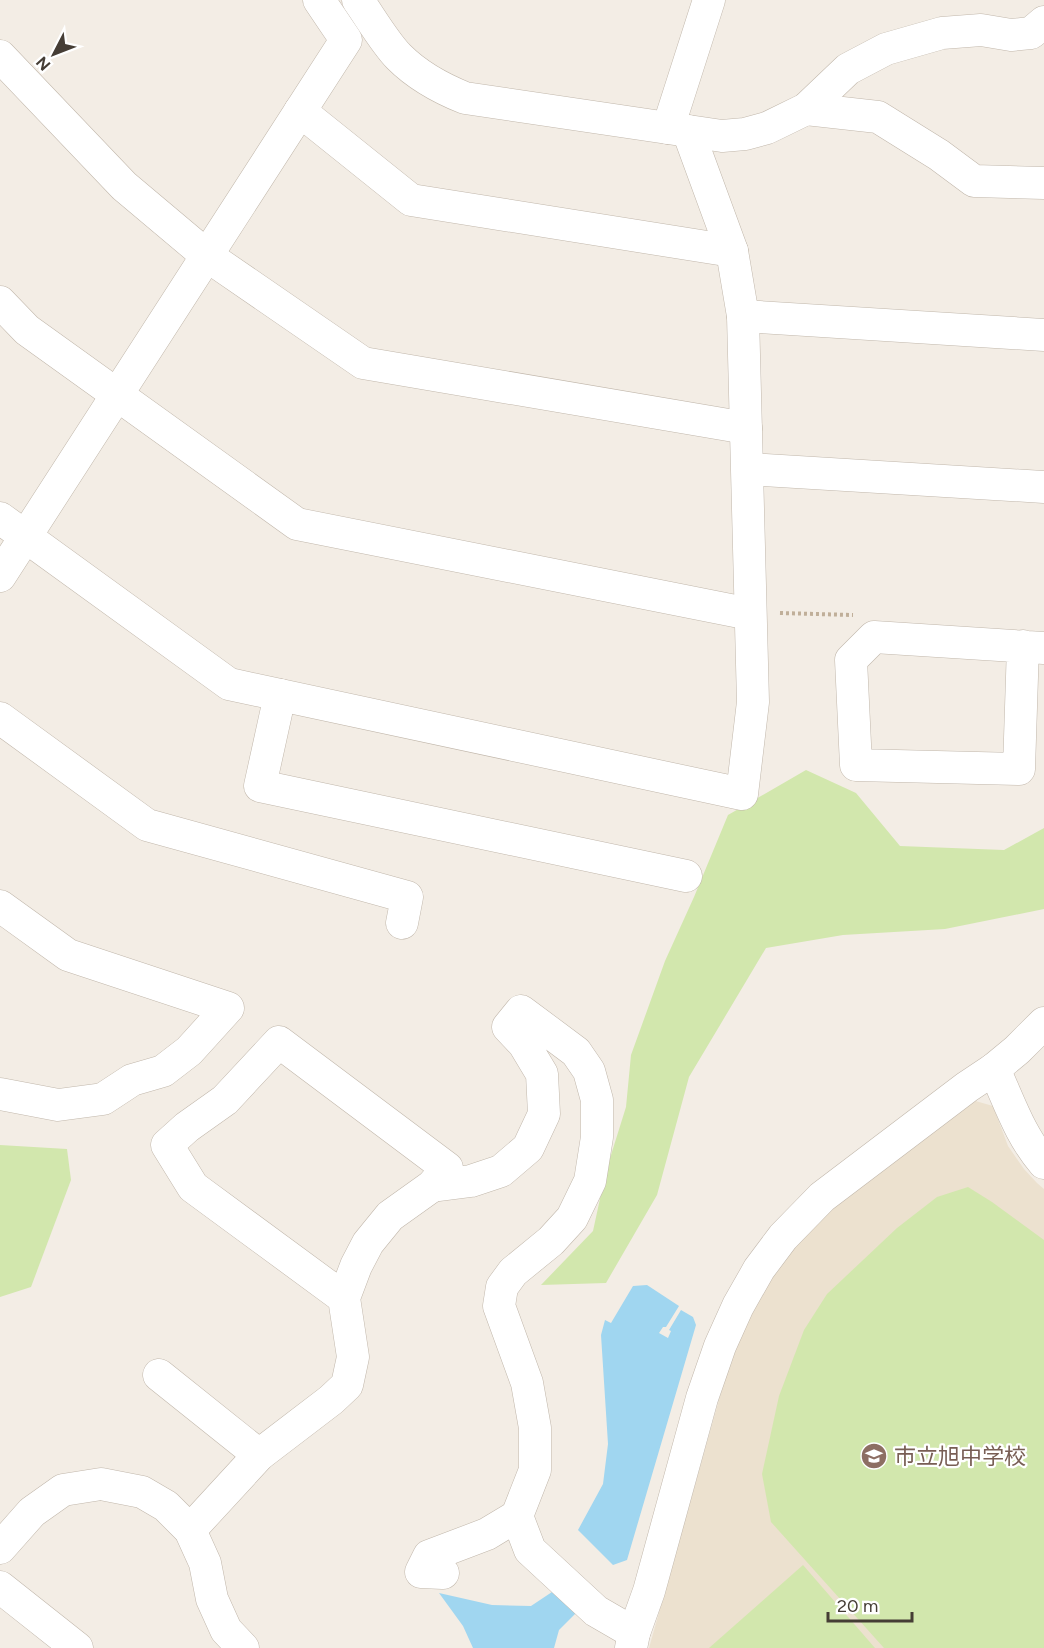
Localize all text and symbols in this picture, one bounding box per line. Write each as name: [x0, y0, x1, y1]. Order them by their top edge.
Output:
north arrow: [24, 24, 84, 84]
text: N: [32, 53, 54, 75]
school or university icon: 市立旭中学校: [859, 1441, 889, 1471]
place label: 市立旭中学校: [894, 1443, 1026, 1470]
scale bar: [828, 1585, 912, 1623]
text: 20 m: [837, 1595, 878, 1617]

